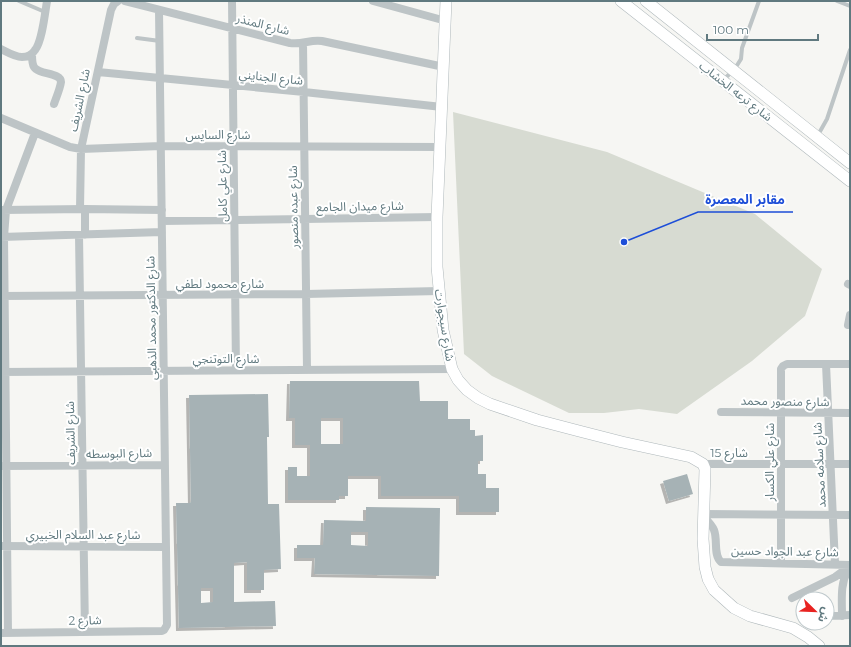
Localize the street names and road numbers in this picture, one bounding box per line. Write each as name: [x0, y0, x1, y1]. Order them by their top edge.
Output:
street label: شارع المنذر: [233, 10, 291, 40]
street label: شارع ترعه الخشاب: [695, 58, 776, 126]
street label: شارع الجنايني: [238, 66, 304, 91]
street label: شارع الشريف: [65, 67, 95, 133]
street label: شارع السايس: [185, 127, 251, 144]
street label: شارع علي كامل: [214, 150, 233, 222]
street label: شارع عبده منصور: [285, 165, 303, 250]
street label: شارع ميدان الجامع: [316, 198, 404, 216]
street label: شارع الدكتور محمد الذهبي: [142, 256, 162, 380]
street label: شارع محمود لطفي: [176, 276, 264, 293]
street label: شارع سيجوارت: [430, 288, 458, 362]
street label: شارع التوتنجي: [193, 351, 259, 368]
street label: شارع منصور محمد: [740, 393, 830, 411]
street label: شارع الشريف: [62, 401, 80, 465]
street label: شارع سلامه محمد: [809, 422, 831, 508]
street label: شارع علي الكسار: [762, 423, 779, 502]
street label: شارع البوسطه: [86, 445, 152, 463]
street label: شارع 15: [710, 445, 748, 462]
street label: شارع عبد السلام الخبيري: [26, 527, 140, 544]
street label: شارع عبد الجواد حسين: [731, 543, 839, 561]
street label: شارع 2: [68, 612, 102, 630]

